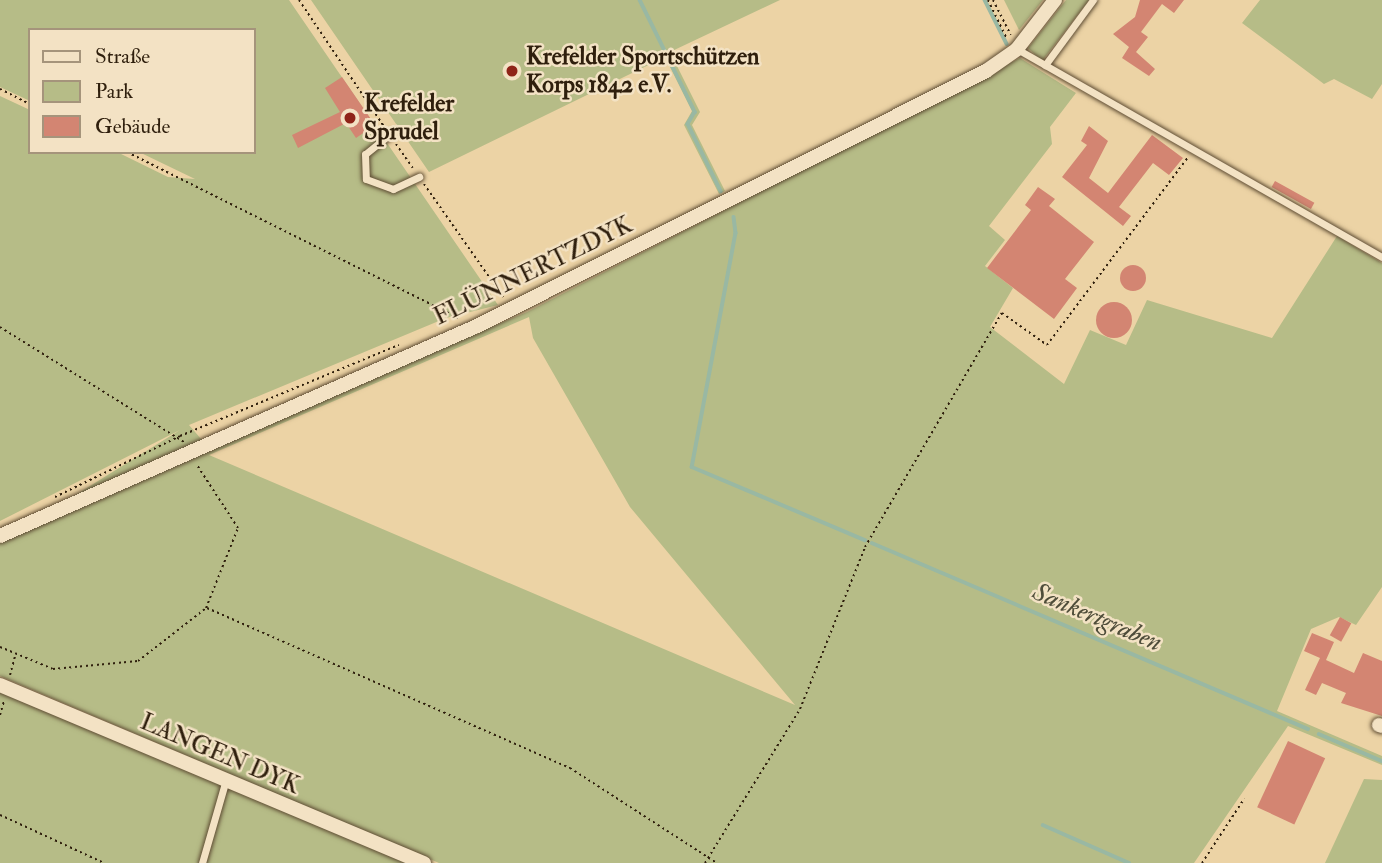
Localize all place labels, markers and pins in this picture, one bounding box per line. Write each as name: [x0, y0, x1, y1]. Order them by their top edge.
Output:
place label: Krefelder Sportschützen Korps 1842 e.V.: [526, 43, 759, 99]
marker: Krefelder Sportschützen Korps 1842 e.V.: [504, 63, 520, 79]
place label: Krefelder Sprudel: [364, 90, 454, 146]
marker: Krefelder Sprudel: [342, 110, 358, 126]

